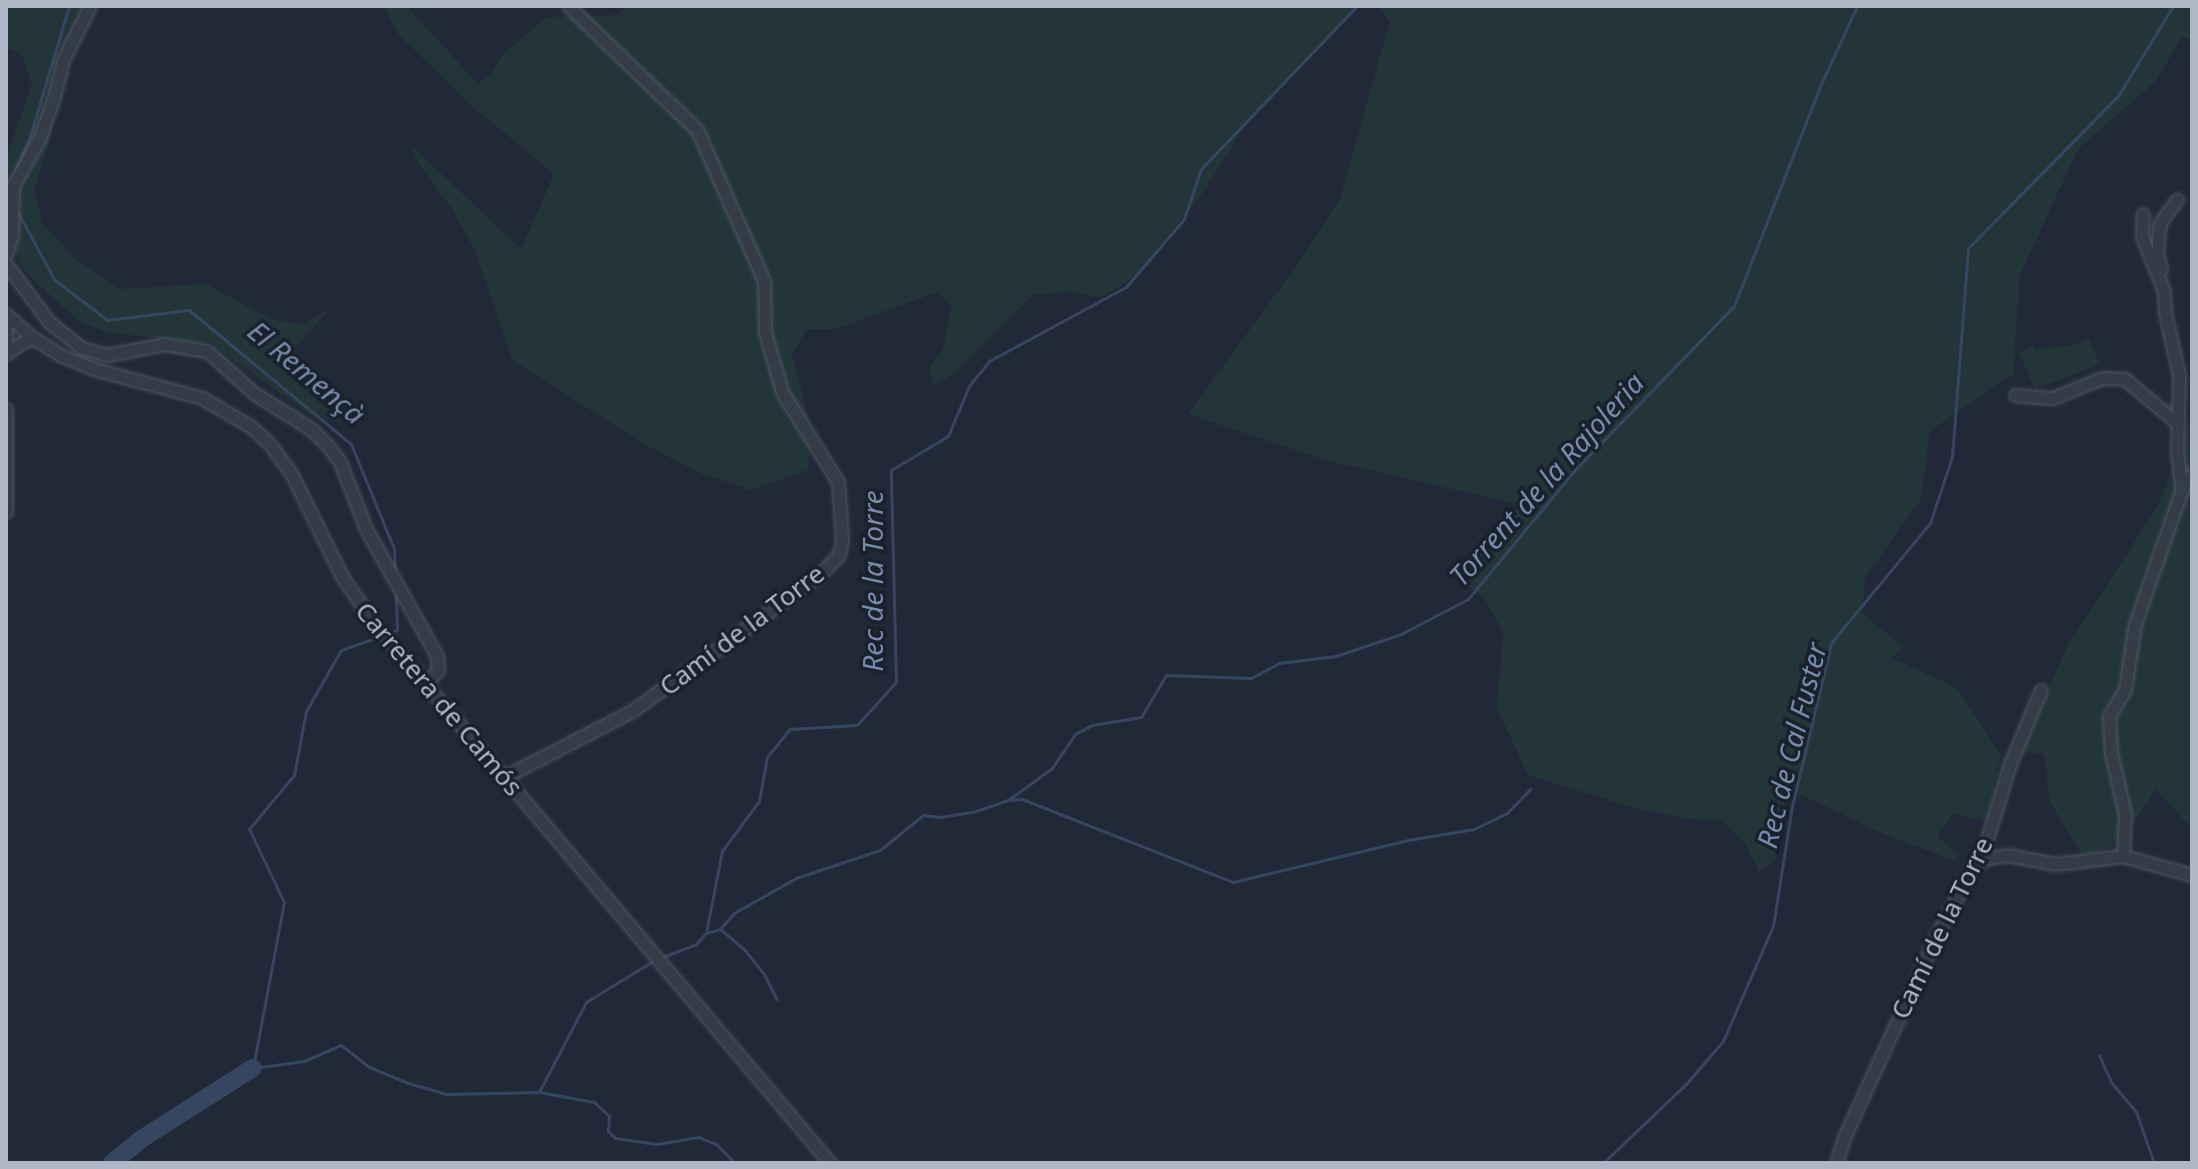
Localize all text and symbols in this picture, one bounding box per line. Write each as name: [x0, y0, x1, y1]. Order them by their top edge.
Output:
water label: El Remençà: [242, 313, 372, 431]
water label: Torrent de la Rajoleria: [1442, 366, 1650, 592]
water label: Rec de la Torre: [855, 490, 889, 672]
street label: Camí de la Torre: [653, 558, 831, 702]
street label: Carretera de Camós: [349, 596, 529, 802]
water label: Rec de Cal Fuster: [1749, 639, 1833, 851]
street label: Camí de la Torre: [1885, 832, 1999, 1024]

